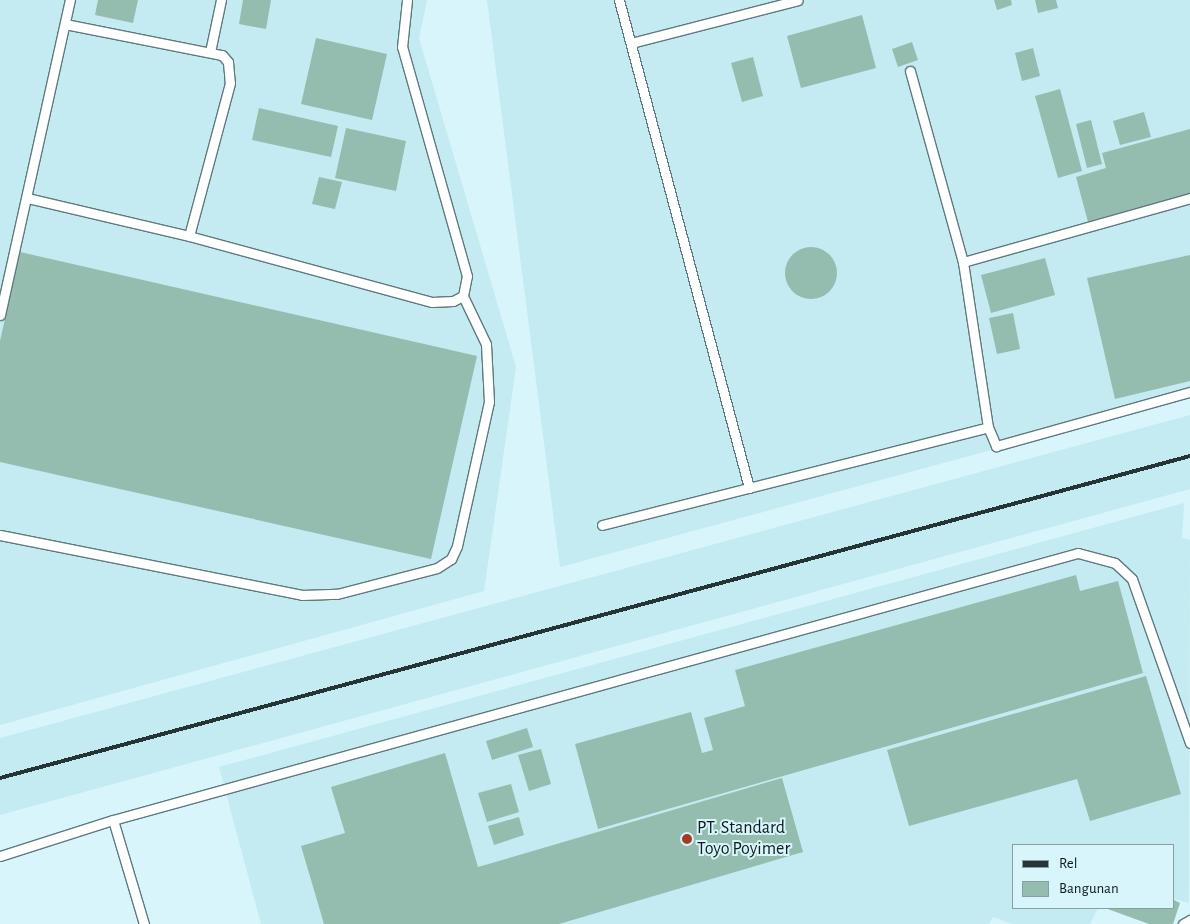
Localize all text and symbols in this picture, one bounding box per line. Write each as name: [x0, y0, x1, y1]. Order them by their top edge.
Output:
place label: PT. Standard Toyo Poyimer: [697, 818, 790, 861]
marker: PT. Standard Toyo Poyimer: [681, 833, 693, 845]
legend: [1012, 844, 1175, 909]
text: Rel: [1059, 856, 1077, 871]
text: Bangunan: [1059, 881, 1119, 896]

